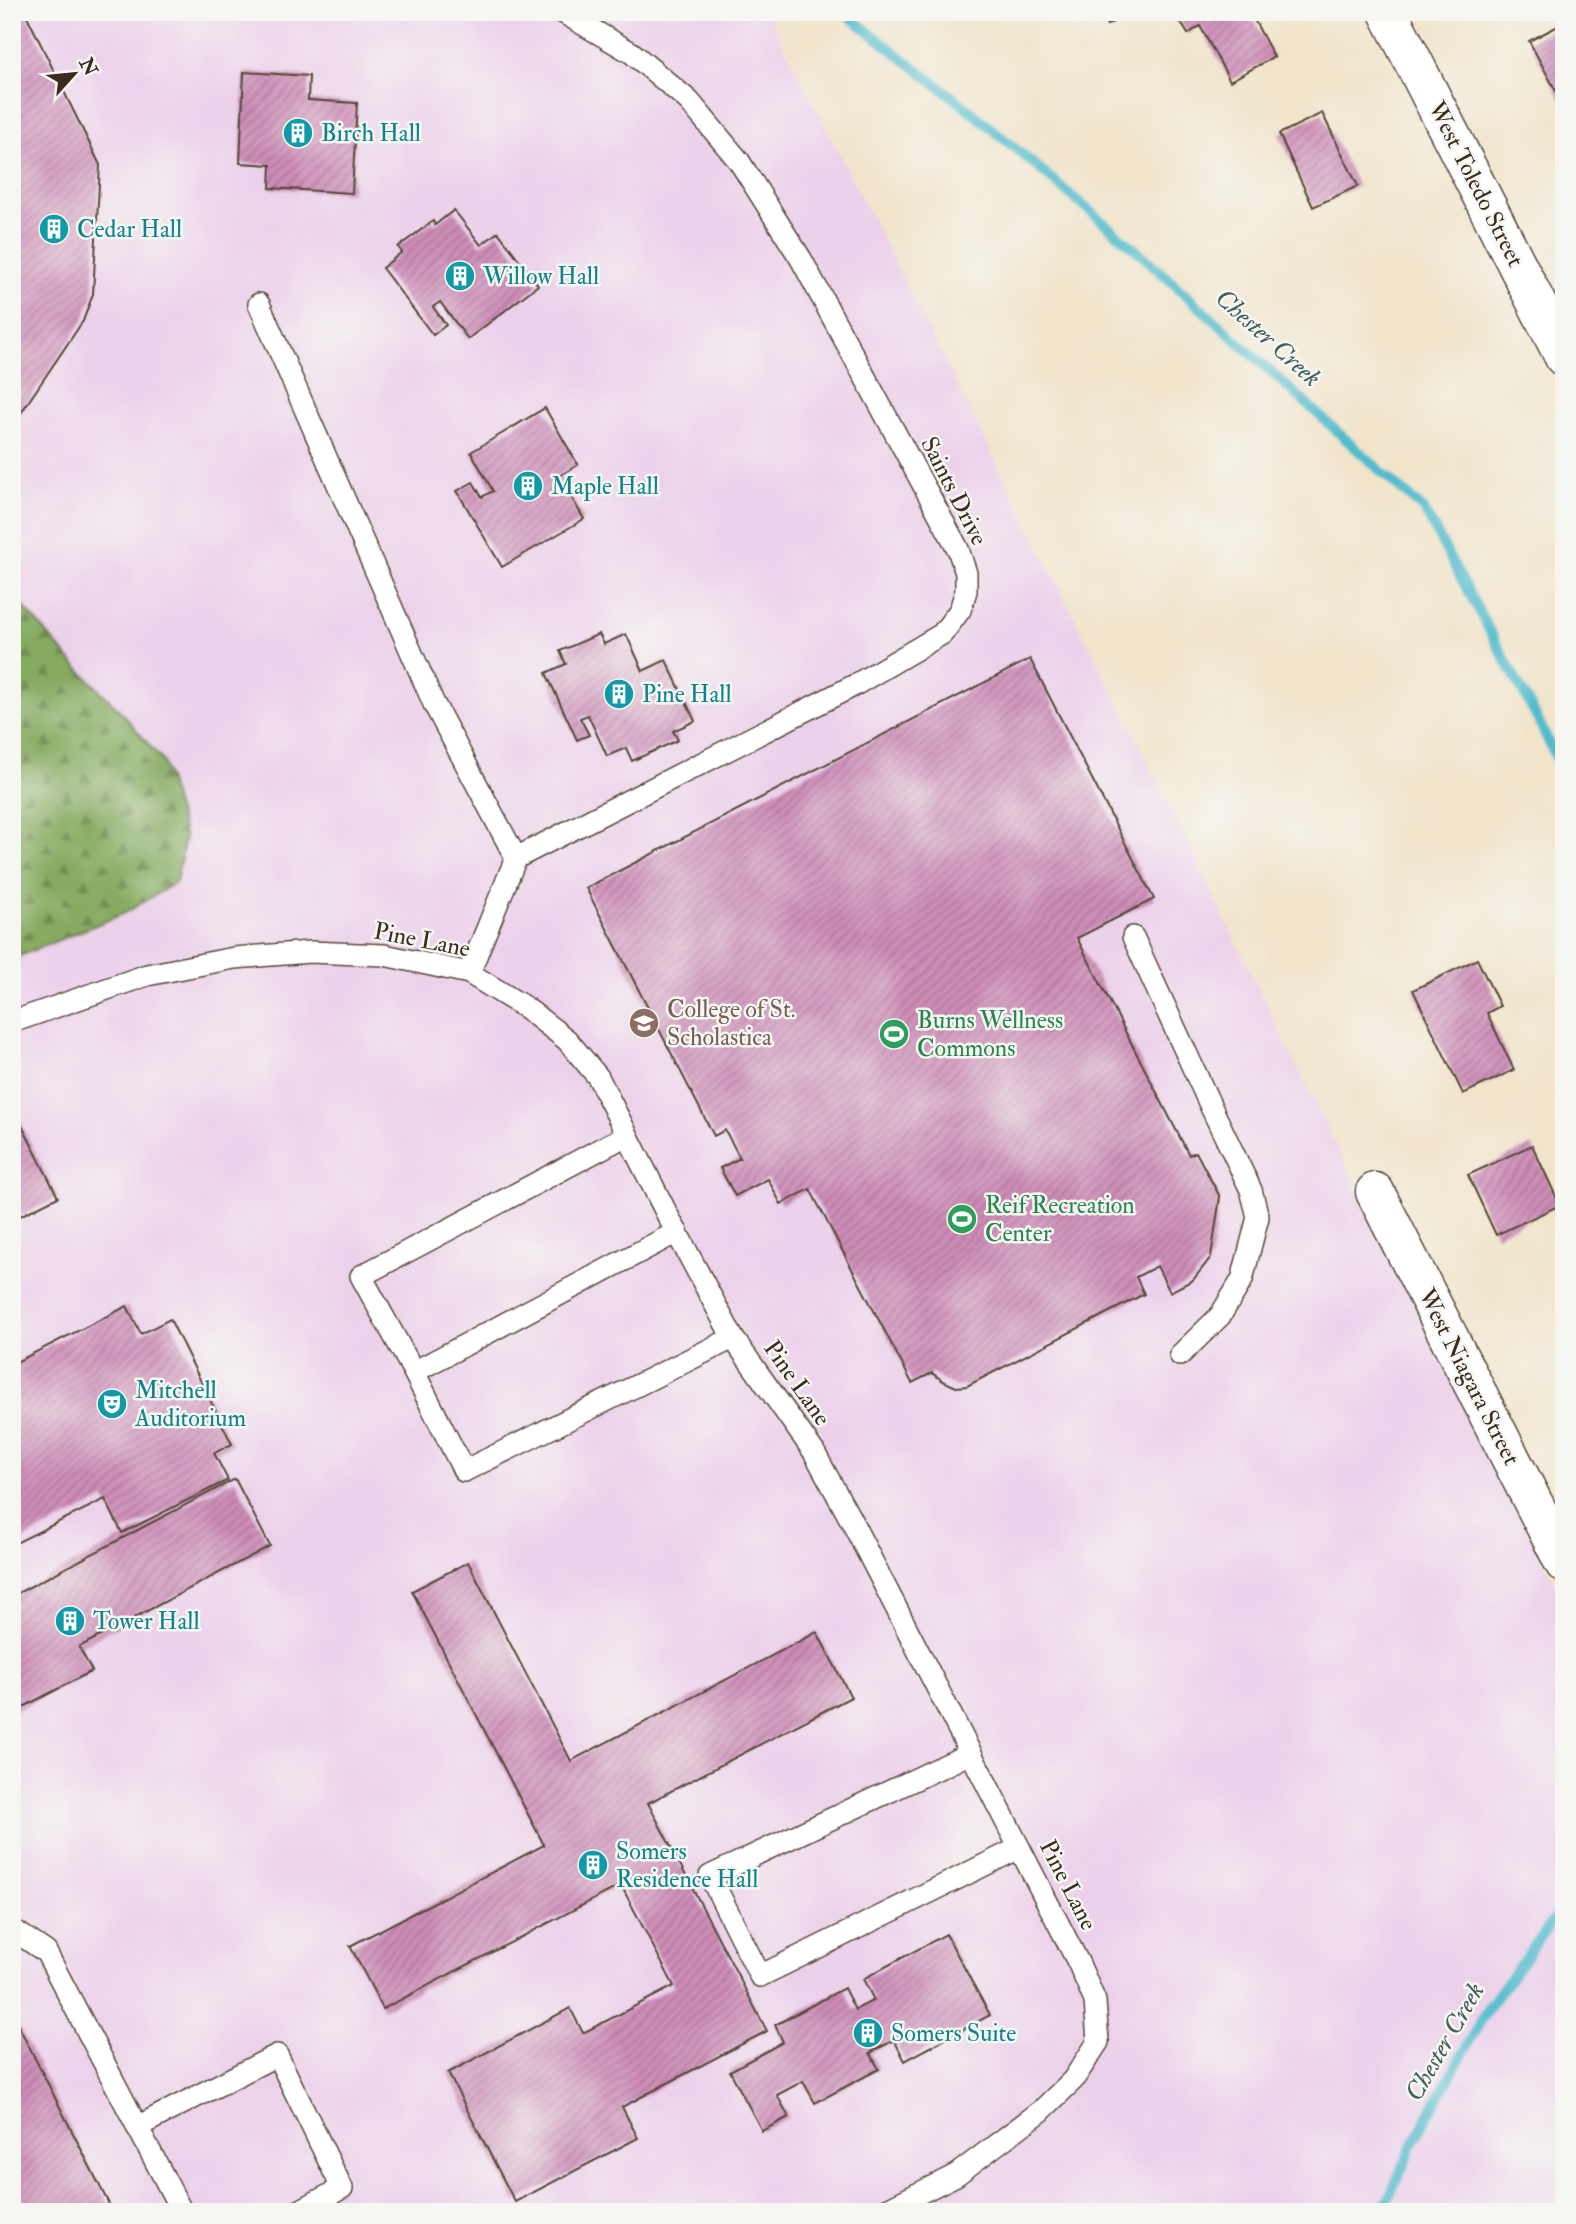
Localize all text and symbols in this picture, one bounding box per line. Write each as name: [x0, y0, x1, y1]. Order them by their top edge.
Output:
north arrow: [38, 38, 108, 108]
text: N: [73, 53, 103, 81]
street label: West Toledo Street: [1420, 95, 1531, 272]
building icon: Birch Hall: [281, 116, 315, 150]
place label: Birch Hall: [321, 118, 421, 149]
building icon: Cedar Hall: [37, 212, 71, 246]
place label: Cedar Hall: [77, 214, 182, 245]
building icon: Willow Hall: [443, 259, 477, 293]
place label: Willow Hall: [482, 261, 599, 292]
water label: Chester Creek: [1208, 282, 1328, 394]
street label: Saints Drive: [913, 431, 995, 551]
building icon: Maple Hall: [511, 469, 545, 503]
place label: Maple Hall: [551, 471, 659, 502]
building icon: Pine Hall: [602, 677, 636, 711]
place label: Pine Hall: [642, 679, 732, 710]
street label: Pine Lane: [371, 915, 473, 965]
place label: College of St. Scholastica: [667, 994, 795, 1053]
place label: Burns Wellness Commons: [917, 1005, 1063, 1064]
school or university icon: College of St. Scholastica: [627, 1006, 661, 1040]
sports icon: Burns Wellness Commons: [877, 1017, 911, 1051]
place label: Reif Recreation Center: [985, 1190, 1135, 1249]
sports icon: Reif Recreation Center: [945, 1202, 979, 1236]
street label: West Niagara Street: [1411, 1283, 1527, 1471]
street label: Pine Lane: [756, 1334, 838, 1432]
place label: Mitchell Auditorium: [134, 1375, 247, 1434]
theatre icon: Mitchell Auditorium: [95, 1387, 129, 1421]
building icon: Tower Hall: [53, 1604, 87, 1638]
place label: Tower Hall: [93, 1606, 200, 1637]
street label: Pine Lane: [1032, 1835, 1104, 1935]
place label: Somers Residence Hall: [616, 1836, 758, 1895]
building icon: Somers Residence Hall: [576, 1848, 610, 1882]
water label: Chester Creek: [1398, 1977, 1492, 2107]
building icon: Somers Suite: [851, 2016, 885, 2050]
place label: Somers Suite: [891, 2018, 1016, 2049]

